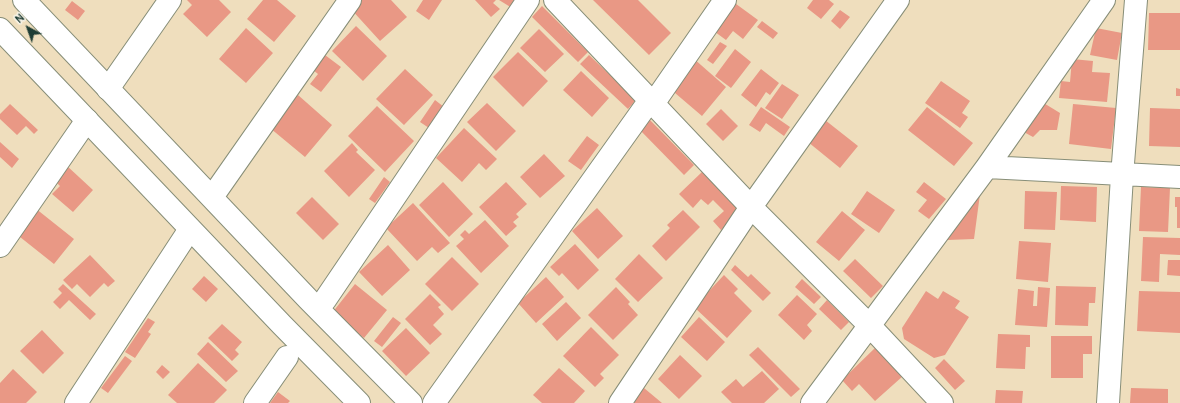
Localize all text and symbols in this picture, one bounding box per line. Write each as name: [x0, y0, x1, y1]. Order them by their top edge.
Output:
north arrow: [8, 8, 48, 48]
text: N: [13, 11, 27, 26]

